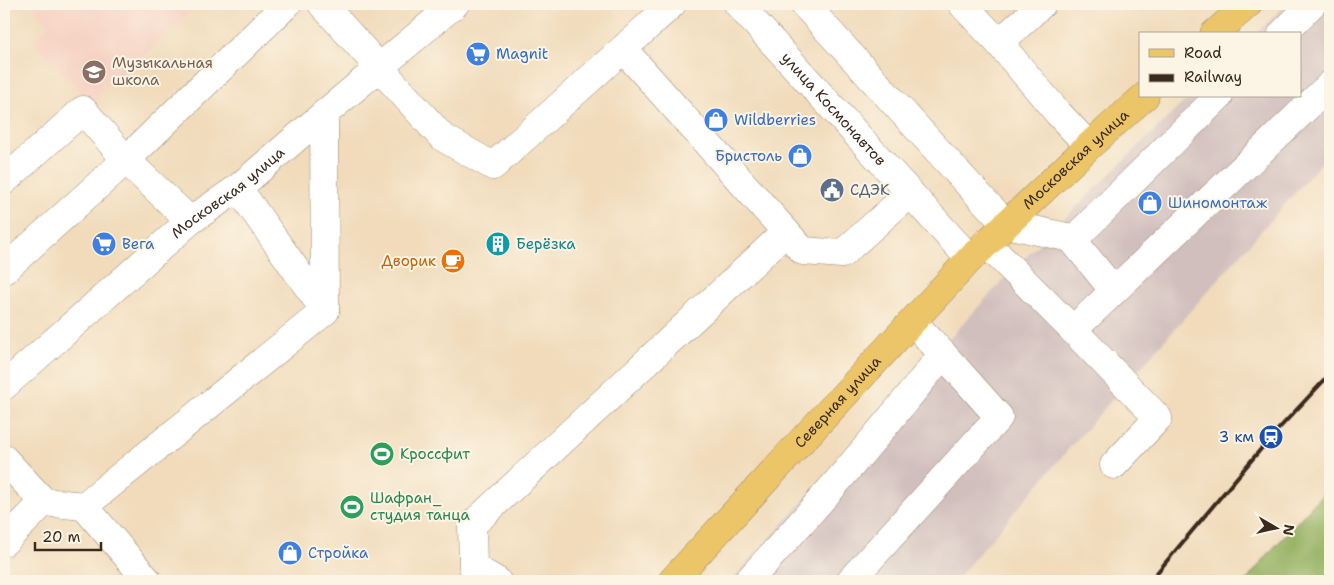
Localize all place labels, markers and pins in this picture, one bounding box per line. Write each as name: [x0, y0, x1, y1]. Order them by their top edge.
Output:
supermarket icon: Magnit: [465, 41, 491, 67]
place label: Magnit: [496, 44, 548, 64]
place label: Музыкальная школа: [112, 53, 213, 90]
school or university icon: Музыкальная школа: [81, 59, 107, 85]
shop icon: Wildberries: [703, 107, 729, 133]
place label: Wildberries: [734, 110, 816, 130]
shop icon: Бристоль: [787, 143, 813, 169]
place label: Бристоль: [715, 146, 782, 166]
public building icon: СДЭК: [819, 177, 845, 203]
place label: СДЭК: [850, 180, 890, 200]
shop icon: Шиномонтаж: [1137, 190, 1163, 216]
place label: Шиномонтаж: [1168, 193, 1268, 213]
supermarket icon: Вега: [91, 231, 117, 257]
building icon: Берёзка: [485, 231, 511, 257]
place label: Вега: [122, 234, 155, 254]
place label: Берёзка: [516, 234, 576, 254]
cafe icon: Дворик: [440, 248, 466, 274]
place label: Дворик: [381, 251, 436, 271]
station icon: 3 км: [1258, 424, 1284, 450]
place label: 3 км: [1219, 427, 1254, 447]
sports icon: Кроссфит: [369, 441, 395, 467]
place label: Кроссфит: [400, 444, 470, 464]
place label: Шафран_ студия танца: [370, 488, 470, 525]
sports icon: Шафран_ студия танца: [339, 494, 365, 520]
shop icon: Стройка: [277, 540, 303, 566]
place label: Стройка: [308, 543, 369, 563]

